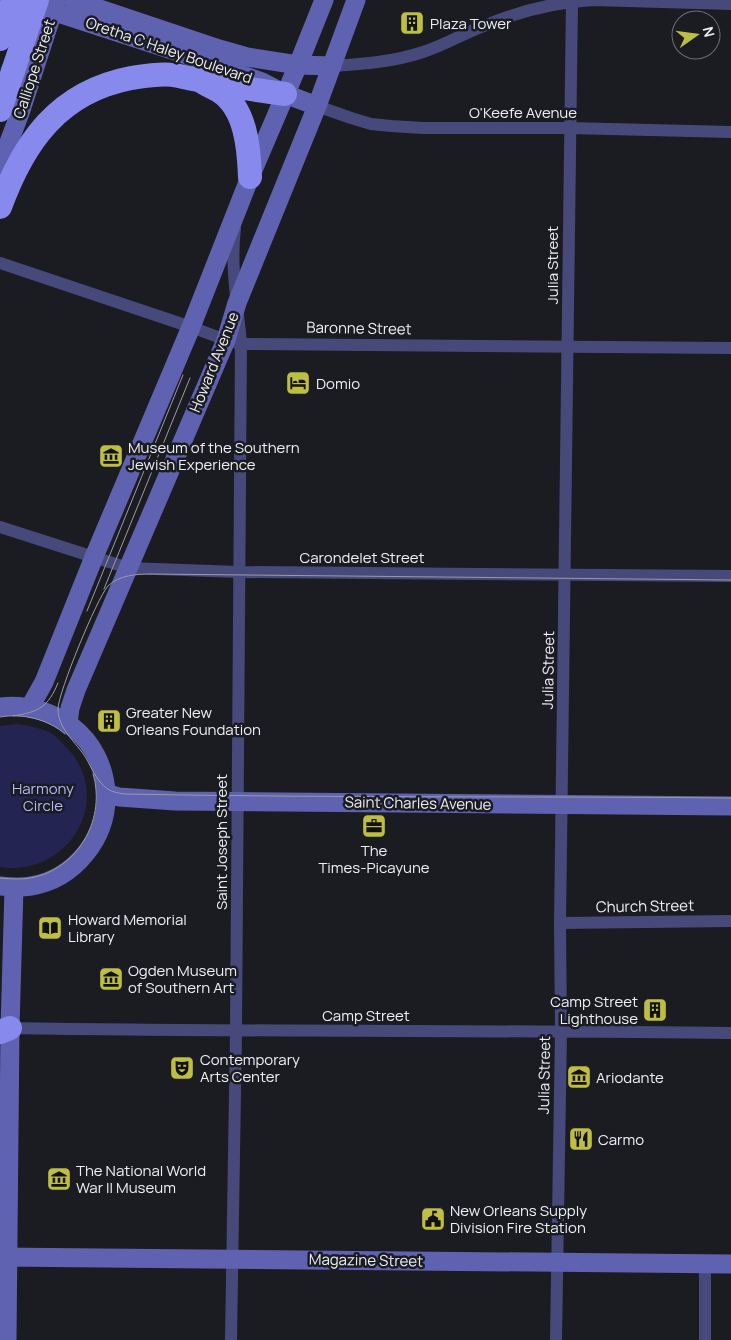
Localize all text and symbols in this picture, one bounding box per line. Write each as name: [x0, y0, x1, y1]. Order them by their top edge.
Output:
building icon: Plaza Tower: [399, 10, 425, 36]
north arrow: [671, 10, 721, 60]
street label: Oretha C Haley Boulevard: [83, 12, 255, 88]
place label: Plaza Tower: [430, 13, 512, 34]
street label: Calliope Street: [8, 17, 60, 121]
text: N: [699, 25, 720, 39]
street label: O'Keefe Avenue: [469, 102, 577, 123]
street label: Julia Street: [542, 226, 563, 304]
street label: Howard Avenue: [184, 308, 244, 415]
street label: Baronne Street: [306, 317, 412, 339]
hotel icon: Domio: [285, 370, 311, 396]
place label: Domio: [316, 373, 360, 394]
place label: Museum of the Southern Jewish Experience: [128, 437, 300, 475]
museum icon: Museum of the Southern Jewish Experience: [98, 443, 124, 469]
street label: Carondelet Street: [299, 547, 425, 568]
street label: Julia Street: [537, 631, 559, 709]
place label: Greater New Orleans Foundation: [126, 702, 261, 740]
building icon: Greater New Orleans Foundation: [96, 708, 122, 734]
street label: Saint Joseph Street: [211, 774, 232, 910]
park label: Harmony Circle: [12, 778, 74, 816]
street label: Saint Charles Avenue: [344, 791, 492, 815]
office icon: The Times-Picayune: [361, 813, 387, 839]
place label: The Times-Picayune: [318, 840, 430, 878]
street label: Church Street: [596, 895, 694, 917]
place label: Howard Memorial Library: [68, 909, 187, 947]
library icon: Howard Memorial Library: [37, 915, 63, 941]
place label: Ogden Museum of Southern Art: [128, 960, 237, 998]
museum icon: Ogden Museum of Southern Art: [98, 966, 124, 992]
place label: Camp Street Lighthouse: [550, 991, 638, 1029]
building icon: Camp Street Lighthouse: [642, 997, 668, 1023]
street label: Camp Street: [322, 1005, 410, 1026]
street label: Julia Street: [533, 1036, 555, 1114]
place label: Contemporary Arts Center: [200, 1049, 300, 1087]
theatre icon: Contemporary Arts Center: [169, 1055, 195, 1081]
museum icon: Ariodante: [566, 1064, 592, 1090]
place label: Ariodante: [596, 1067, 664, 1088]
restaurant icon: Carmo: [568, 1126, 594, 1152]
place label: Carmo: [598, 1129, 644, 1150]
place label: The National World War II Museum: [76, 1160, 206, 1198]
museum icon: The National World War II Museum: [46, 1166, 72, 1192]
place label: New Orleans Supply Division Fire Station: [450, 1200, 587, 1238]
public building icon: New Orleans Supply Division Fire Station: [420, 1206, 446, 1232]
street label: Magazine Street: [309, 1249, 423, 1271]

